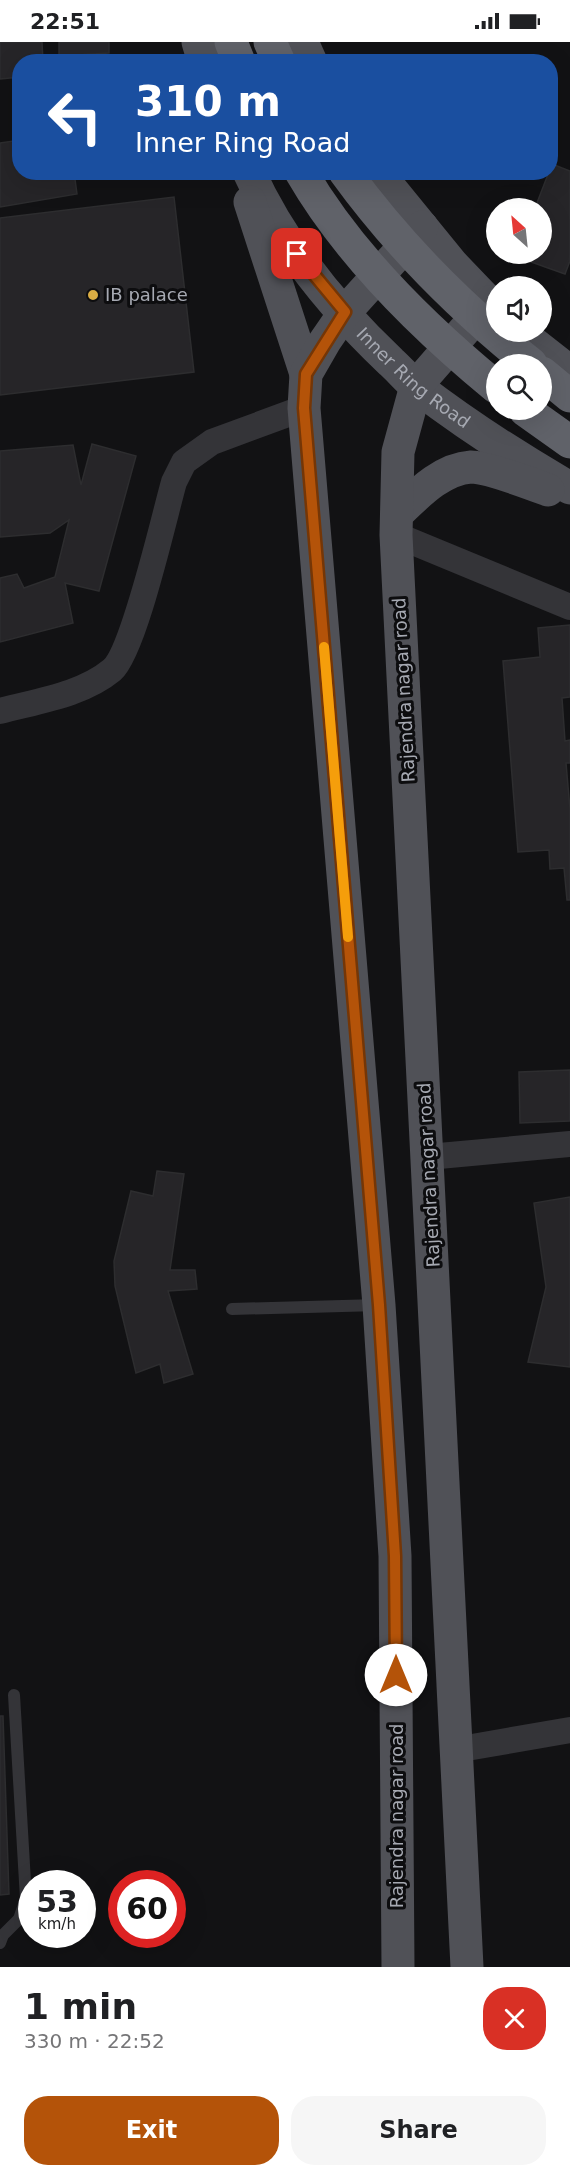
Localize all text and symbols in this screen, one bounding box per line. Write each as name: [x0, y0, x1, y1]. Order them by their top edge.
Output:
text: 22:51: [30, 9, 100, 34]
text: 310 m: [135, 77, 281, 126]
icon: left: [36, 78, 114, 156]
text: Inner Ring Road: [135, 127, 350, 158]
north arrow: [486, 198, 552, 264]
map controls: [486, 198, 552, 420]
pin: [271, 228, 322, 279]
icon: arrive: [280, 237, 313, 270]
button: sound: [486, 276, 552, 342]
place label: IB palace: [105, 284, 188, 305]
marker: IB palace: [86, 288, 100, 302]
street label: Inner Ring Road: [352, 323, 474, 432]
button: search: [486, 354, 552, 420]
street label: Rajendra nagar road: [388, 597, 419, 783]
street label: Rajendra nagar road: [413, 1082, 444, 1268]
position arrow: [364, 1643, 428, 1707]
street label: Rajendra nagar road: [386, 1724, 407, 1908]
speed limit sign: 60: [108, 1870, 186, 1948]
text: 53: [36, 1884, 78, 1919]
text: km/h: [38, 1915, 76, 1933]
text: 1 min: [24, 1986, 137, 2027]
button: close: [483, 1987, 546, 2050]
text: 330 m · 22:52: [24, 2029, 165, 2053]
button: Exit: [24, 2096, 279, 2165]
button: Share: [291, 2096, 546, 2165]

